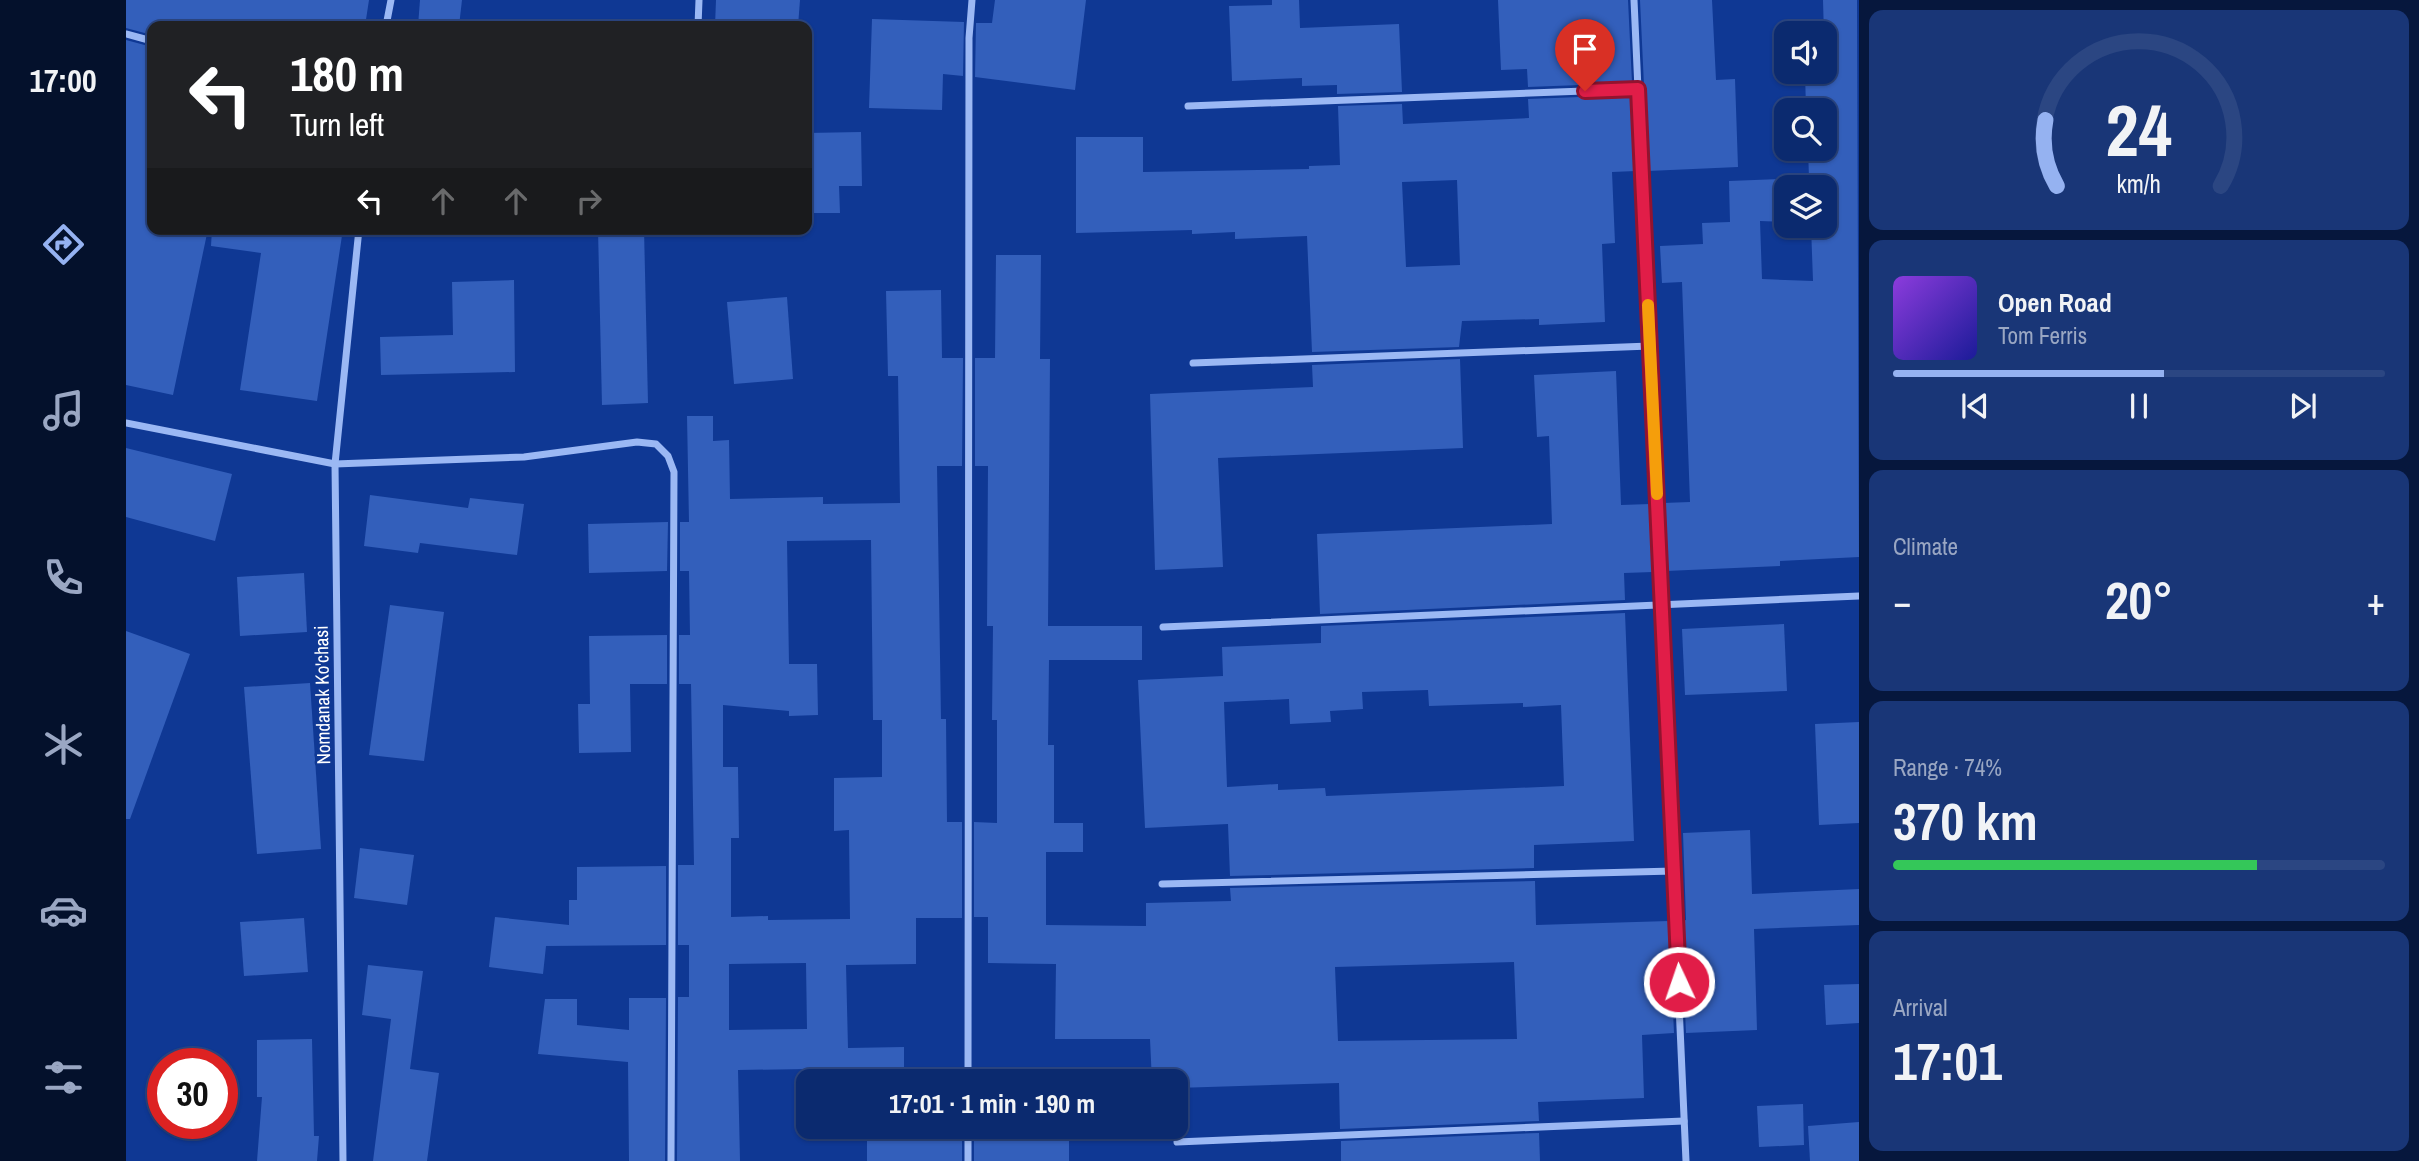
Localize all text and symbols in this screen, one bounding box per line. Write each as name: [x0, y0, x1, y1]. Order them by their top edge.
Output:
pin: [1555, 19, 1615, 91]
map controls: [1774, 21, 1837, 238]
button: sound: [1774, 21, 1837, 84]
icon: arrive: [1566, 30, 1604, 68]
text: 180 m: [290, 40, 404, 106]
icon: left: [175, 49, 266, 140]
text: 17:00: [29, 59, 97, 102]
text: 24: [2106, 81, 2172, 179]
button: search: [1774, 98, 1837, 161]
text: Turn left: [290, 103, 384, 146]
text: km/h: [2117, 167, 2161, 201]
button: layers: [1774, 175, 1837, 238]
icon: left: [351, 182, 389, 220]
icon: ahead: [424, 182, 462, 220]
icon: ahead: [497, 182, 535, 220]
icon: right: [570, 182, 608, 220]
icon: directions: [39, 220, 88, 269]
text: Open Road: [1998, 285, 2112, 320]
text: Tom Ferris: [1998, 320, 2087, 351]
icon: music: [39, 386, 88, 435]
icon: previous: [1956, 387, 1994, 425]
icon: pause: [2120, 387, 2158, 425]
icon: next: [2284, 387, 2322, 425]
text: Climate: [1893, 531, 1958, 562]
icon: phone: [39, 553, 88, 602]
text: 20°: [2105, 565, 2173, 635]
text: −: [1893, 576, 1911, 627]
text: +: [2367, 576, 2385, 627]
street label: Nomdanak Ko'chasi: [308, 625, 336, 765]
icon: climate: [39, 720, 88, 769]
text: Range · 74%: [1893, 752, 2002, 783]
text: 370 km: [1893, 786, 2038, 856]
icon: car: [39, 886, 88, 935]
position arrow: [1642, 945, 1716, 1019]
text: Arrival: [1893, 992, 1948, 1023]
text: 17:01: [1893, 1026, 2002, 1096]
speed limit sign: 30: [147, 1048, 238, 1139]
icon: filters: [39, 1053, 88, 1102]
text: 17:01 · 1 min · 190 m: [889, 1086, 1095, 1121]

